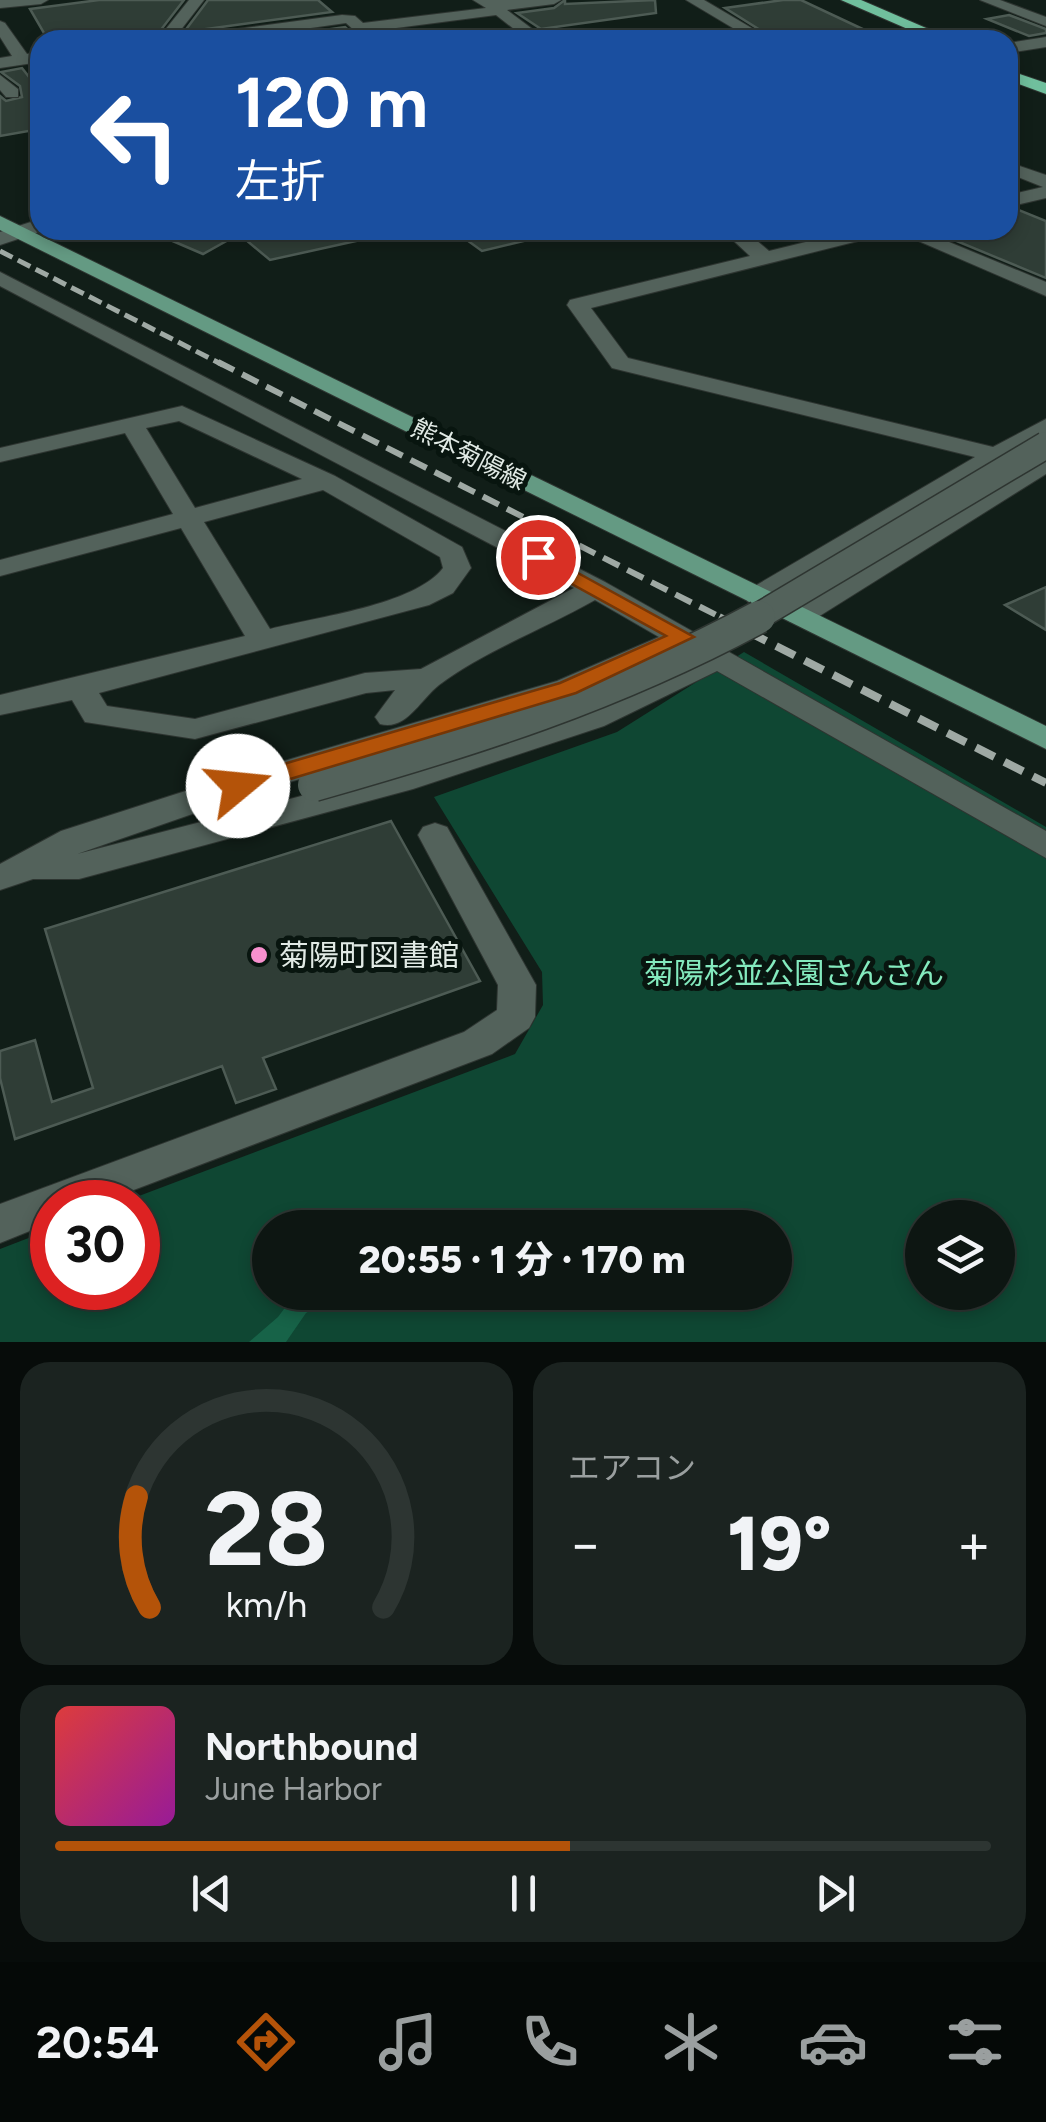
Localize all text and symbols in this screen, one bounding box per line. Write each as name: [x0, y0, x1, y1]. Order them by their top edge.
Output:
text: 120 m: [235, 60, 428, 145]
icon: left: [70, 70, 200, 200]
text: 左折: [235, 154, 325, 208]
street label: 熊本菊陽線: [406, 412, 532, 496]
pin: [496, 515, 581, 600]
icon: arrive: [511, 530, 566, 585]
position arrow: [186, 734, 290, 838]
place label: 菊陽町図書館: [279, 937, 459, 974]
marker: 菊陽町図書館: [248, 944, 270, 966]
park label: 菊陽杉並公園さんさん: [644, 955, 944, 992]
speed limit sign: 30: [30, 1180, 160, 1310]
map controls: [905, 1200, 1015, 1310]
button: layers: [905, 1200, 1015, 1310]
text: 20:55 · 1 分 · 170 m: [358, 1237, 686, 1283]
text: エアコン: [568, 1449, 696, 1487]
text: 28: [205, 1466, 328, 1591]
text: 19°: [727, 1499, 832, 1589]
text: −: [568, 1511, 602, 1577]
text: +: [957, 1511, 991, 1577]
text: km/h: [226, 1583, 307, 1626]
text: Northbound: [205, 1724, 418, 1770]
text: June Harbor: [205, 1770, 382, 1808]
icon: previous: [184, 1866, 239, 1921]
icon: pause: [496, 1866, 551, 1921]
icon: next: [808, 1866, 863, 1921]
icon: directions: [231, 2007, 301, 2077]
icon: music: [373, 2007, 443, 2077]
icon: phone: [515, 2007, 585, 2077]
icon: climate: [656, 2007, 726, 2077]
icon: car: [798, 2007, 868, 2077]
icon: filters: [940, 2007, 1010, 2077]
text: 20:54: [36, 2015, 159, 2069]

